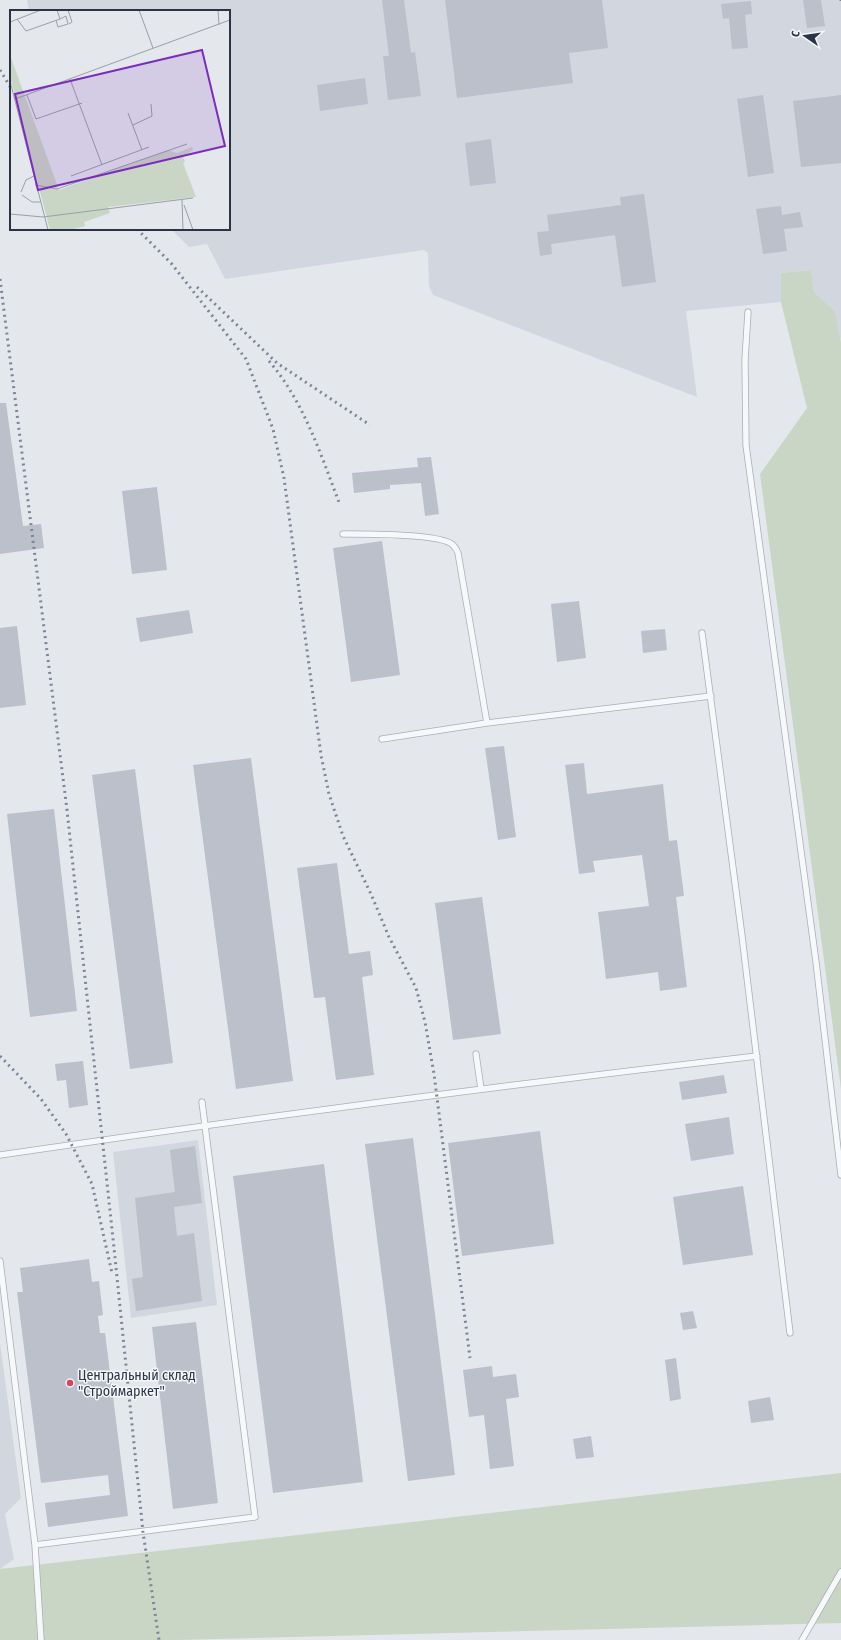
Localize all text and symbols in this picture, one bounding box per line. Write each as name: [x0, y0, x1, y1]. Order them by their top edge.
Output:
inset map: [10, 10, 230, 230]
north arrow: [785, 16, 825, 56]
text: С: [789, 29, 803, 38]
place label: Центральный склад "Строймаркет": [78, 1367, 196, 1400]
marker: Центральный склад "Строймаркет": [65, 1378, 75, 1388]

